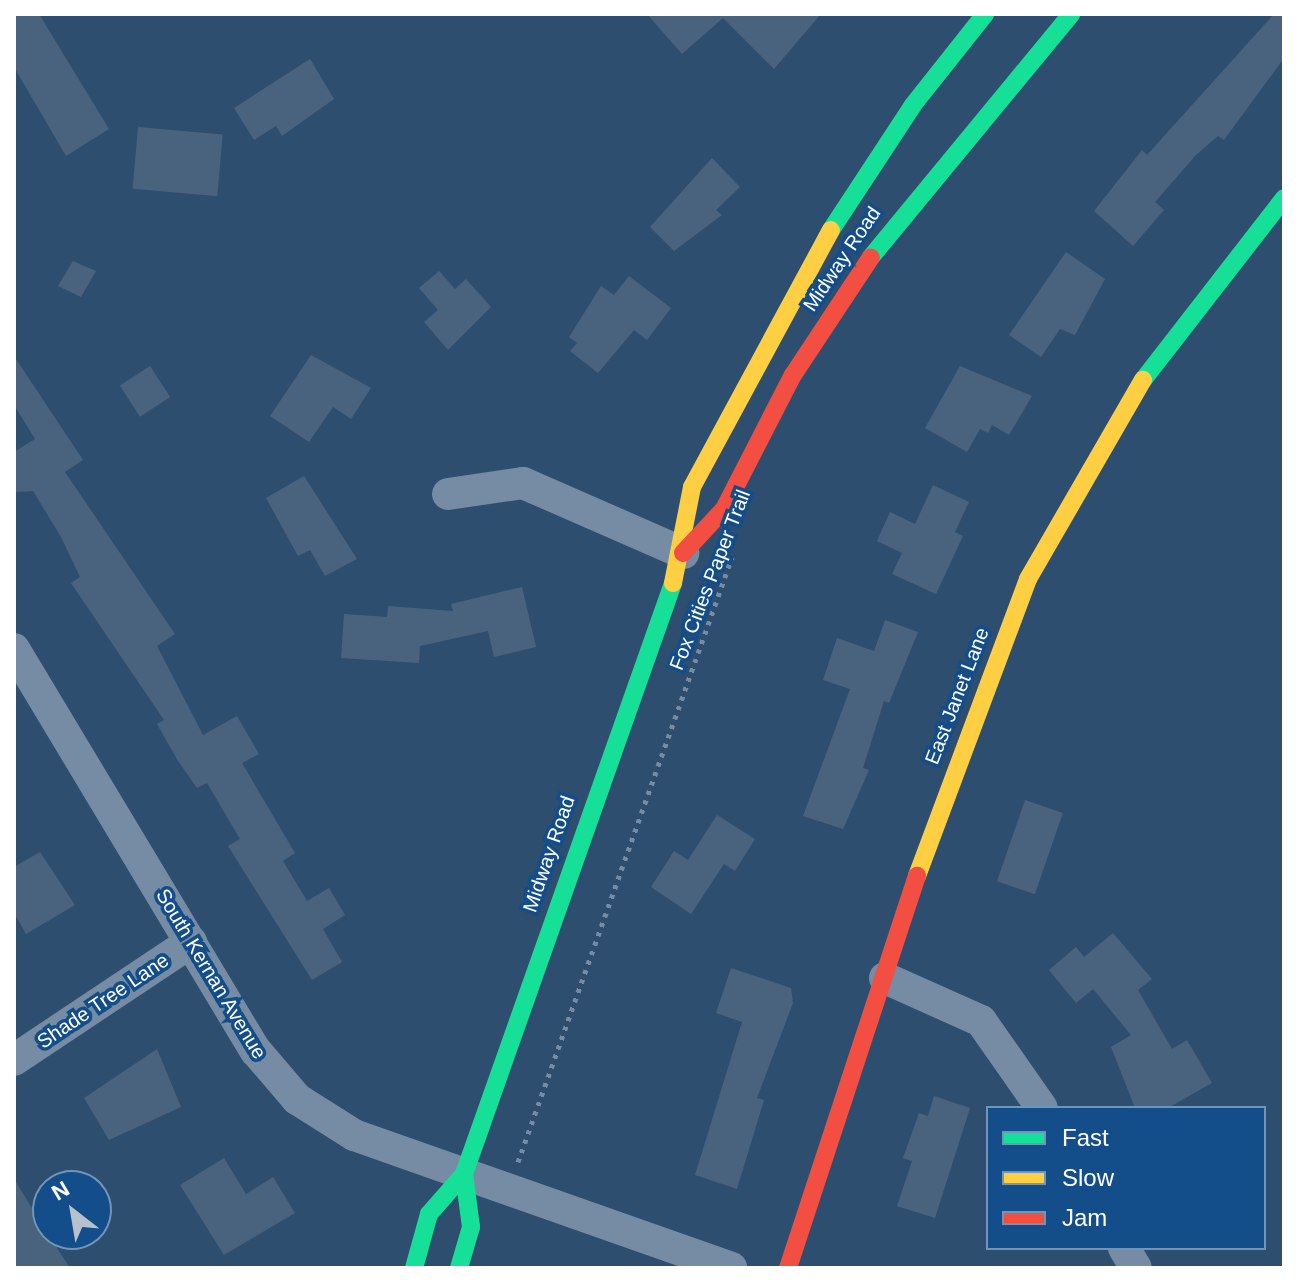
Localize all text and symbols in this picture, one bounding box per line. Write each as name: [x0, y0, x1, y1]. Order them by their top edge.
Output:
street label: Midway Road: [798, 202, 886, 316]
street label: Fox Cities Paper Trail: [664, 486, 756, 674]
street label: East Janet Lane: [920, 624, 994, 768]
street label: Midway Road: [518, 793, 580, 915]
street label: South Kernan Avenue: [150, 884, 272, 1064]
street label: Shade Tree Lane: [33, 948, 173, 1054]
legend: [986, 1106, 1266, 1250]
text: Fast: [1062, 1124, 1109, 1151]
text: Slow: [1062, 1164, 1114, 1191]
north arrow: [32, 1170, 112, 1250]
text: N: [47, 1176, 74, 1206]
text: Jam: [1062, 1204, 1107, 1231]

